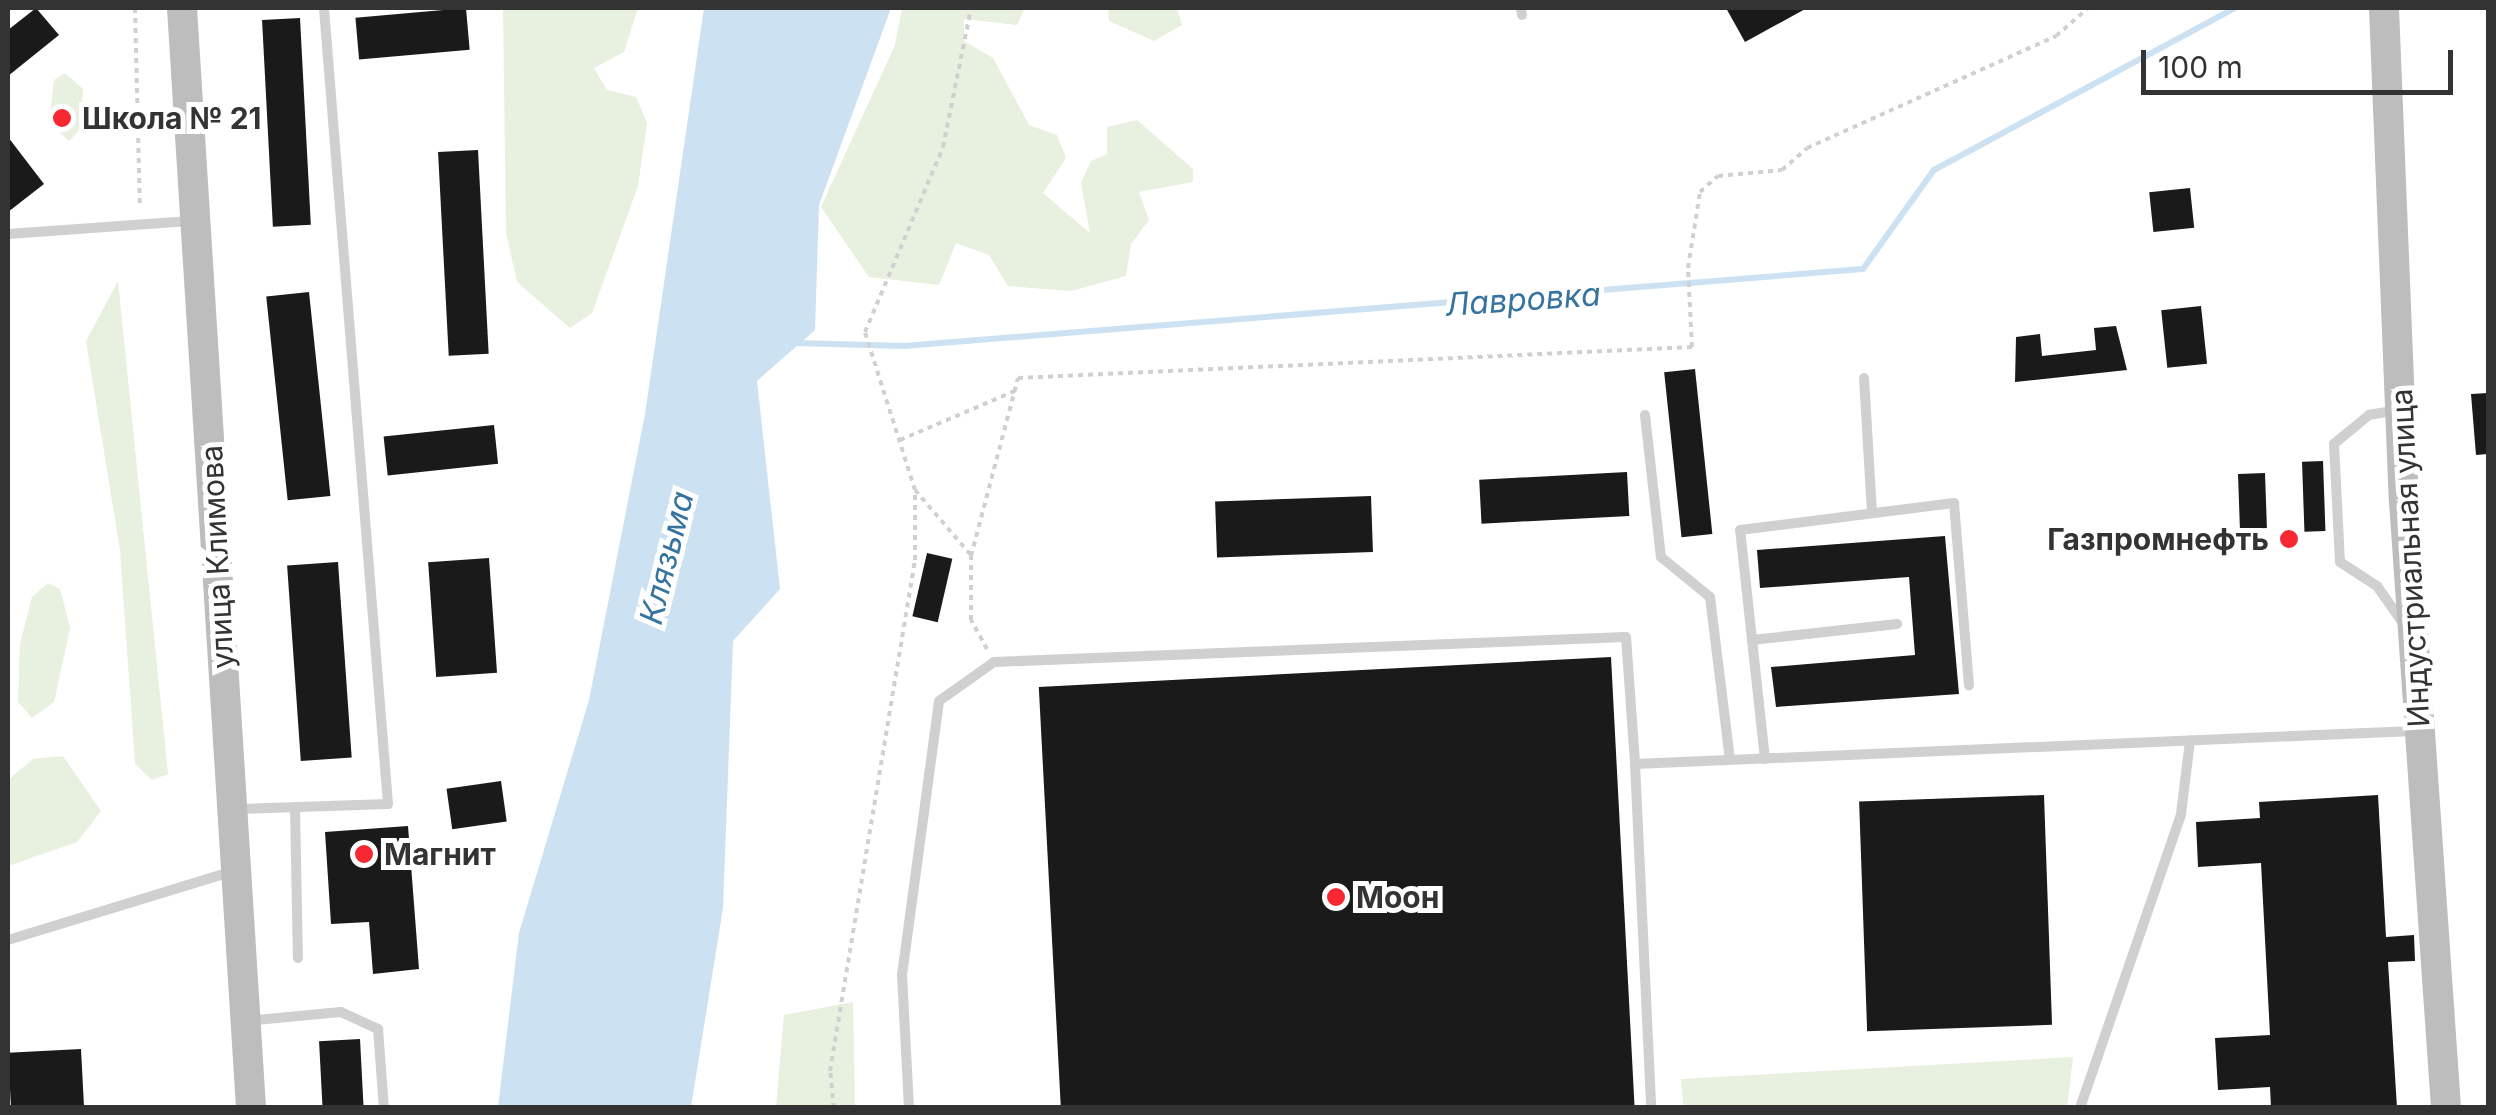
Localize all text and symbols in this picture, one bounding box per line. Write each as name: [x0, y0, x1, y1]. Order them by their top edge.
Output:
scale bar: [2146, 30, 2458, 92]
text: 100 m: [2158, 49, 2243, 85]
place label: Школа № 21: [82, 100, 262, 136]
marker: Школа № 21: [51, 107, 73, 129]
water label: Лавровка: [1444, 275, 1602, 325]
street label: Индустриальная улица: [2383, 388, 2437, 728]
street label: улица Климова: [193, 444, 241, 670]
water label: Клязьма: [632, 488, 702, 628]
place label: Газпромнефть: [2047, 521, 2269, 557]
marker: Газпромнефть: [2278, 528, 2300, 550]
place label: Магнит: [384, 836, 496, 872]
marker: Магнит: [353, 843, 375, 865]
place label: Моон: [1356, 879, 1439, 915]
marker: Моон: [1325, 886, 1347, 908]

